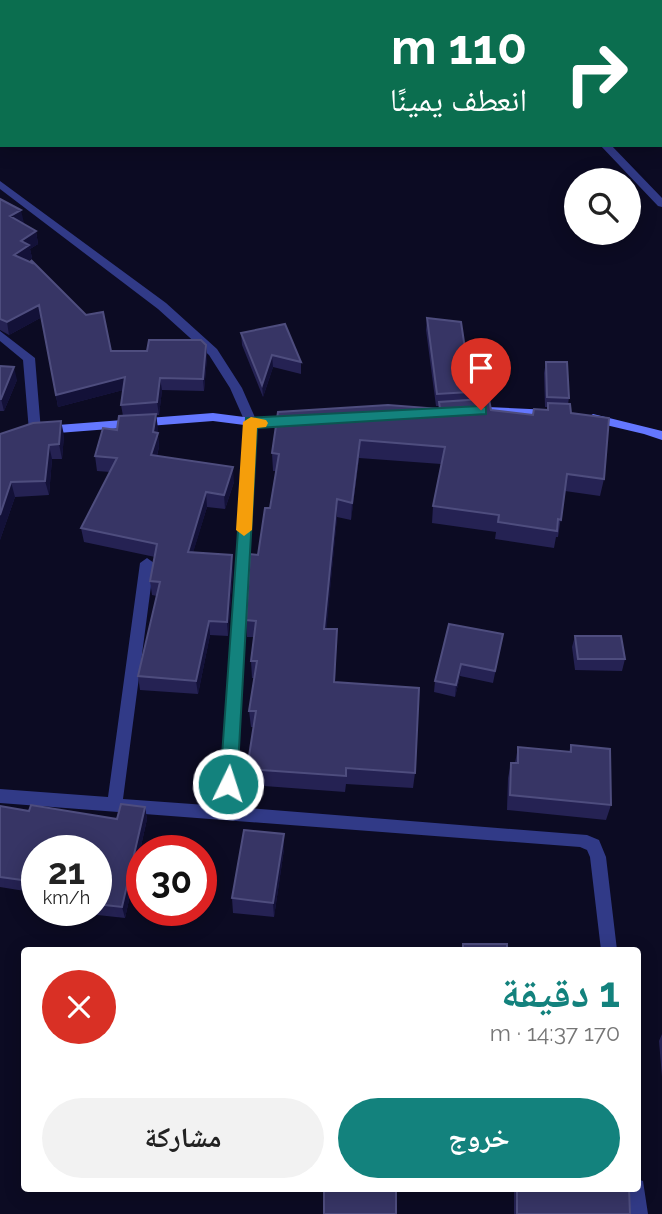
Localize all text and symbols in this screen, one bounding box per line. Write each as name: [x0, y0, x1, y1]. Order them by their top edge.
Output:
text: 110 m: [391, 18, 527, 75]
icon: right: [551, 28, 642, 119]
text: انعطف يمينًا: [390, 81, 527, 118]
map controls: [564, 168, 641, 245]
button: search: [564, 168, 641, 245]
pin: [451, 338, 511, 410]
icon: arrive: [462, 349, 500, 387]
position arrow: [191, 747, 265, 821]
speed limit sign: 30: [126, 835, 217, 926]
text: 21: [48, 851, 85, 892]
text: km/h: [43, 887, 90, 908]
text: 1 دقيقة: [501, 968, 620, 1017]
button: close: [42, 970, 116, 1044]
text: 170 m · 14:37: [490, 1019, 620, 1046]
button: مشاركة: [42, 1098, 324, 1178]
button: خروج: [338, 1098, 620, 1178]

